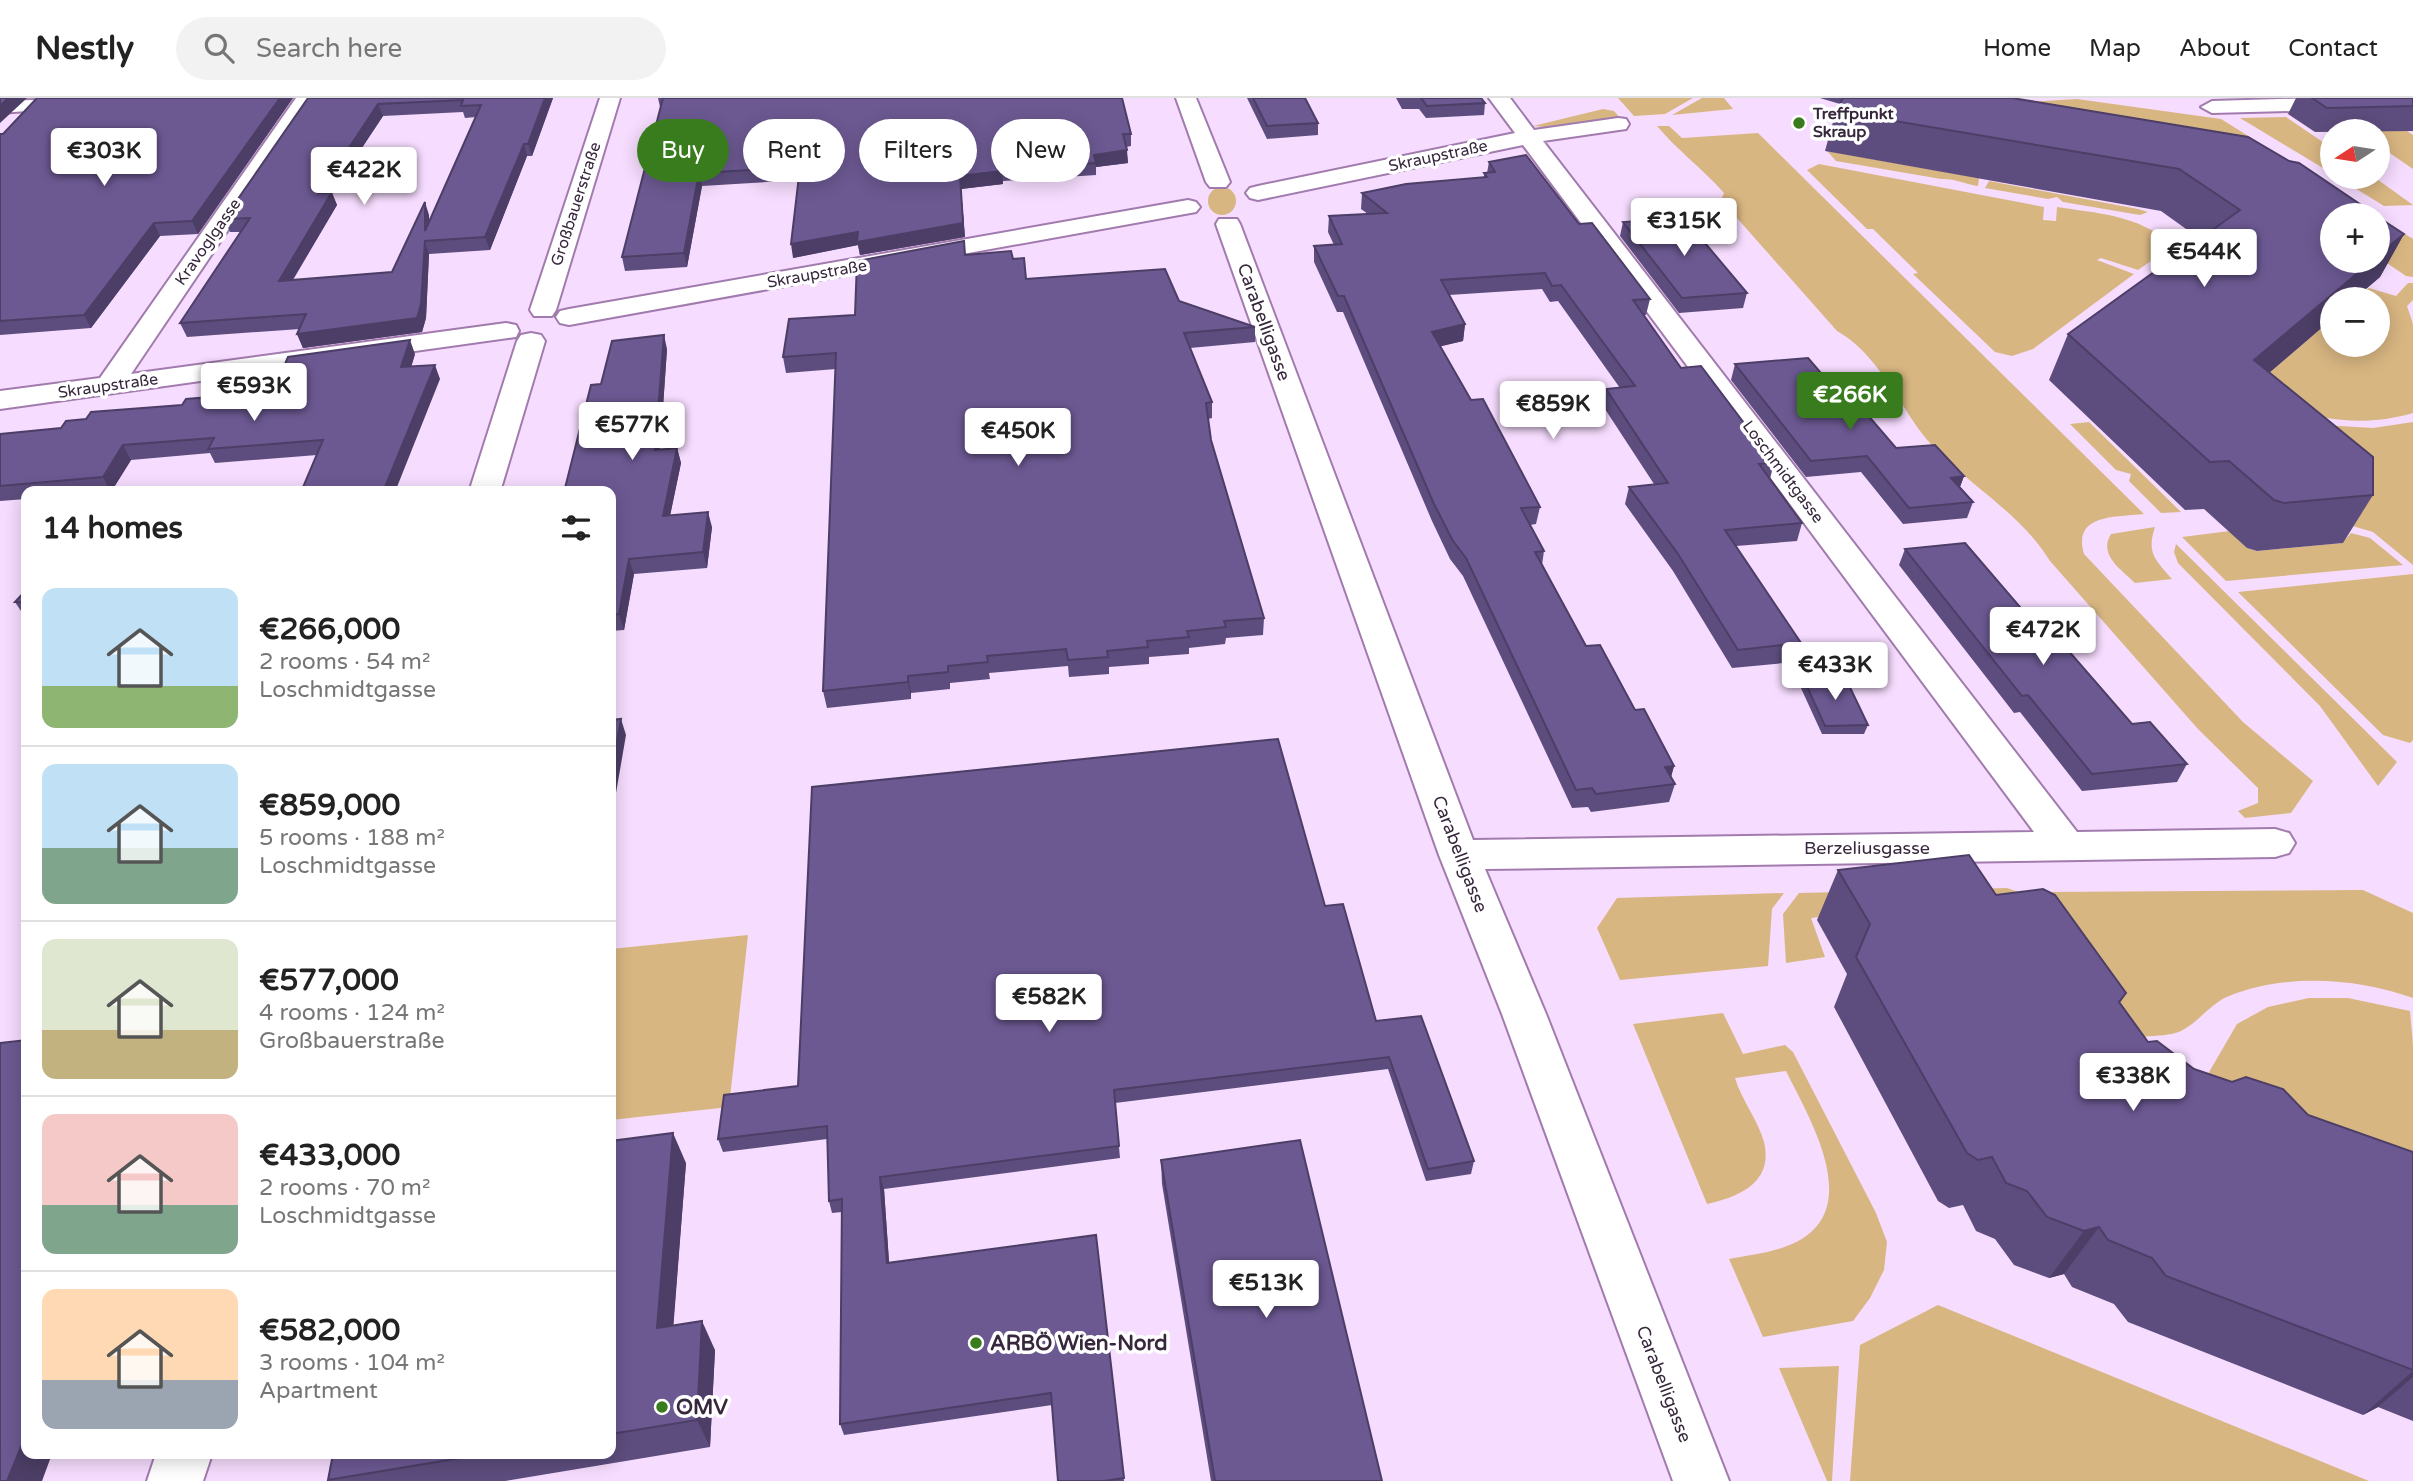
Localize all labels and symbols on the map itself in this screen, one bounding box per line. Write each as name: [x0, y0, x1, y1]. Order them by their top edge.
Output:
place label: Treffpunkt Skraup: [1812, 104, 1894, 142]
marker: Treffpunkt Skraup: [1791, 115, 1807, 131]
north arrow: [2320, 119, 2390, 189]
pin: €303K: [55, 129, 153, 188]
street label: Skraupstraße: [1387, 136, 1489, 176]
street label: Großbauerstraße: [547, 140, 605, 268]
pin: €422K: [315, 148, 413, 207]
street label: Kravoglgasse: [171, 195, 245, 289]
pin: €315K: [1635, 198, 1733, 258]
pin: €544K: [2155, 230, 2253, 289]
street label: Skraupstraße: [766, 255, 868, 293]
street label: Carabelligasse: [1233, 260, 1295, 384]
pin: €593K: [205, 364, 303, 423]
street label: Skraupstraße: [57, 369, 159, 403]
pin: €266K: [1801, 372, 1899, 432]
pin: €859K: [1504, 382, 1602, 441]
pin: €577K: [583, 402, 681, 462]
pin: €450K: [969, 408, 1067, 468]
street label: Loschmidtgasse: [1738, 417, 1828, 527]
pin: €472K: [1994, 608, 2092, 667]
pin: €433K: [1786, 642, 1884, 702]
street label: Carabelligasse: [1428, 792, 1492, 916]
street label: Berzeliusgasse: [1804, 837, 1930, 859]
pin: €582K: [1000, 974, 1098, 1034]
pin: €338K: [2084, 1054, 2182, 1113]
pin: €513K: [1217, 1260, 1315, 1320]
street label: Carabelligasse: [1632, 1322, 1696, 1446]
place label: ARBÖ Wien-Nord: [990, 1331, 1168, 1356]
marker: ARBÖ Wien-Nord: [968, 1335, 984, 1351]
place label: OMV: [676, 1395, 728, 1420]
marker: OMV: [654, 1399, 670, 1415]

